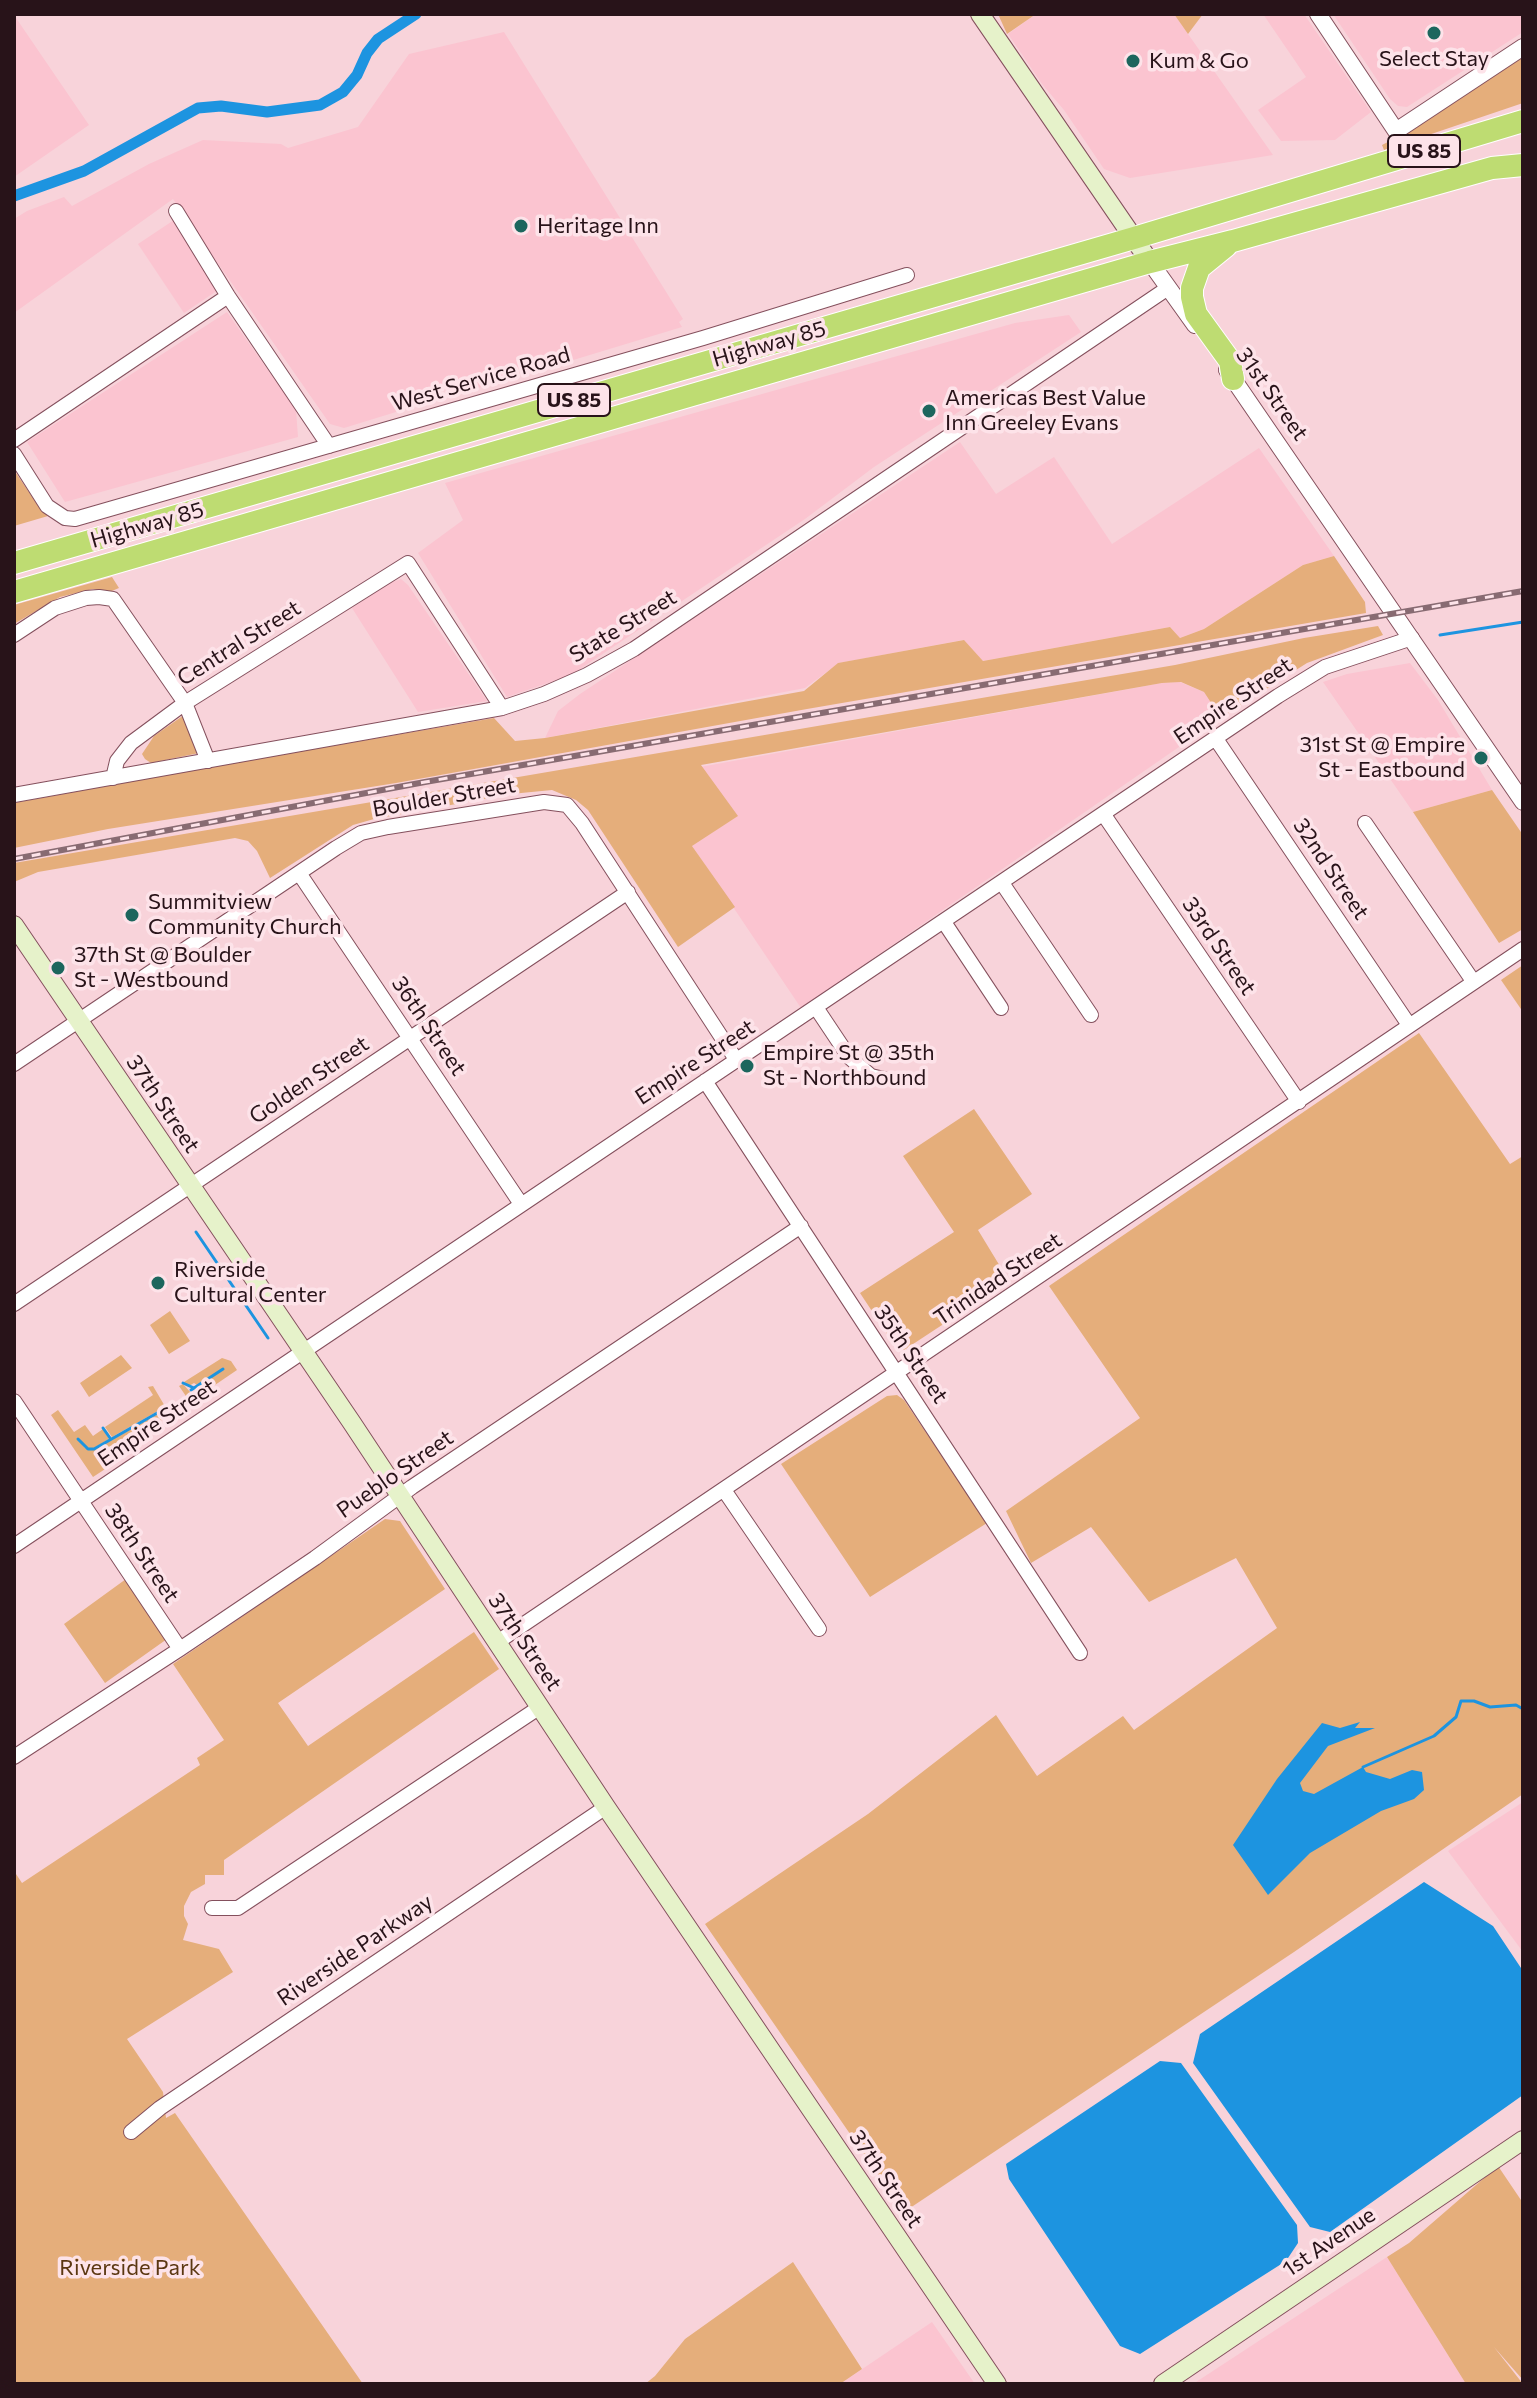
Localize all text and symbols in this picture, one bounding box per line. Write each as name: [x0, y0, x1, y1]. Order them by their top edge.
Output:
marker: Select Stay: [1425, 24, 1443, 42]
place label: Select Stay: [1379, 46, 1489, 72]
place label: Kum & Go: [1149, 48, 1249, 74]
marker: Kum & Go: [1124, 52, 1142, 70]
road number: US 85: [1388, 135, 1460, 167]
place label: Heritage Inn: [537, 213, 659, 239]
marker: Heritage Inn: [512, 217, 530, 235]
street label: Highway 85: [709, 315, 829, 373]
street label: West Service Road: [389, 341, 573, 417]
street label: 31st Street: [1230, 342, 1314, 446]
road number: US 85: [538, 384, 610, 416]
place label: Americas Best Value Inn Greeley Evans: [945, 385, 1146, 436]
marker: Americas Best Value Inn Greeley Evans: [920, 402, 938, 420]
street label: Highway 85: [87, 496, 207, 554]
street label: State Street: [565, 584, 681, 668]
street label: Central Street: [172, 595, 306, 691]
street label: Empire Street: [1169, 652, 1297, 750]
place label: 31st St @ Empire St - Eastbound: [1299, 732, 1465, 784]
marker: 31st St @ Empire St - Eastbound: [1472, 749, 1490, 767]
street label: Boulder Street: [370, 771, 518, 823]
street label: 32nd Street: [1288, 813, 1374, 925]
place label: Summitview Community Church: [148, 889, 342, 940]
street label: 33rd Street: [1177, 892, 1261, 1000]
marker: Summitview Community Church: [123, 906, 141, 924]
place label: 37th St @ Boulder St - Westbound: [74, 942, 252, 994]
marker: 37th St @ Boulder St - Westbound: [49, 959, 67, 977]
street label: 36th Street: [386, 971, 472, 1081]
street label: Empire Street: [630, 1014, 760, 1110]
street label: Golden Street: [244, 1030, 374, 1130]
place label: Empire St @ 35th St - Northbound: [763, 1040, 935, 1092]
street label: 37th Street: [121, 1050, 205, 1158]
marker: Empire St @ 35th St - Northbound: [738, 1057, 756, 1075]
street label: Trinidad Street: [929, 1227, 1067, 1331]
place label: Riverside Cultural Center: [174, 1257, 327, 1308]
marker: Riverside Cultural Center: [149, 1274, 167, 1292]
street label: 35th Street: [868, 1300, 954, 1408]
street label: Empire Street: [93, 1374, 221, 1472]
street label: Pueblo Street: [332, 1424, 458, 1524]
street label: 38th Street: [99, 1498, 185, 1608]
street label: 37th Street: [483, 1588, 567, 1696]
street label: Riverside Parkway: [272, 1888, 438, 2012]
street label: 37th Street: [844, 2125, 928, 2233]
street label: 1st Avenue: [1278, 2201, 1380, 2283]
park label: Riverside Park: [59, 2255, 201, 2281]

